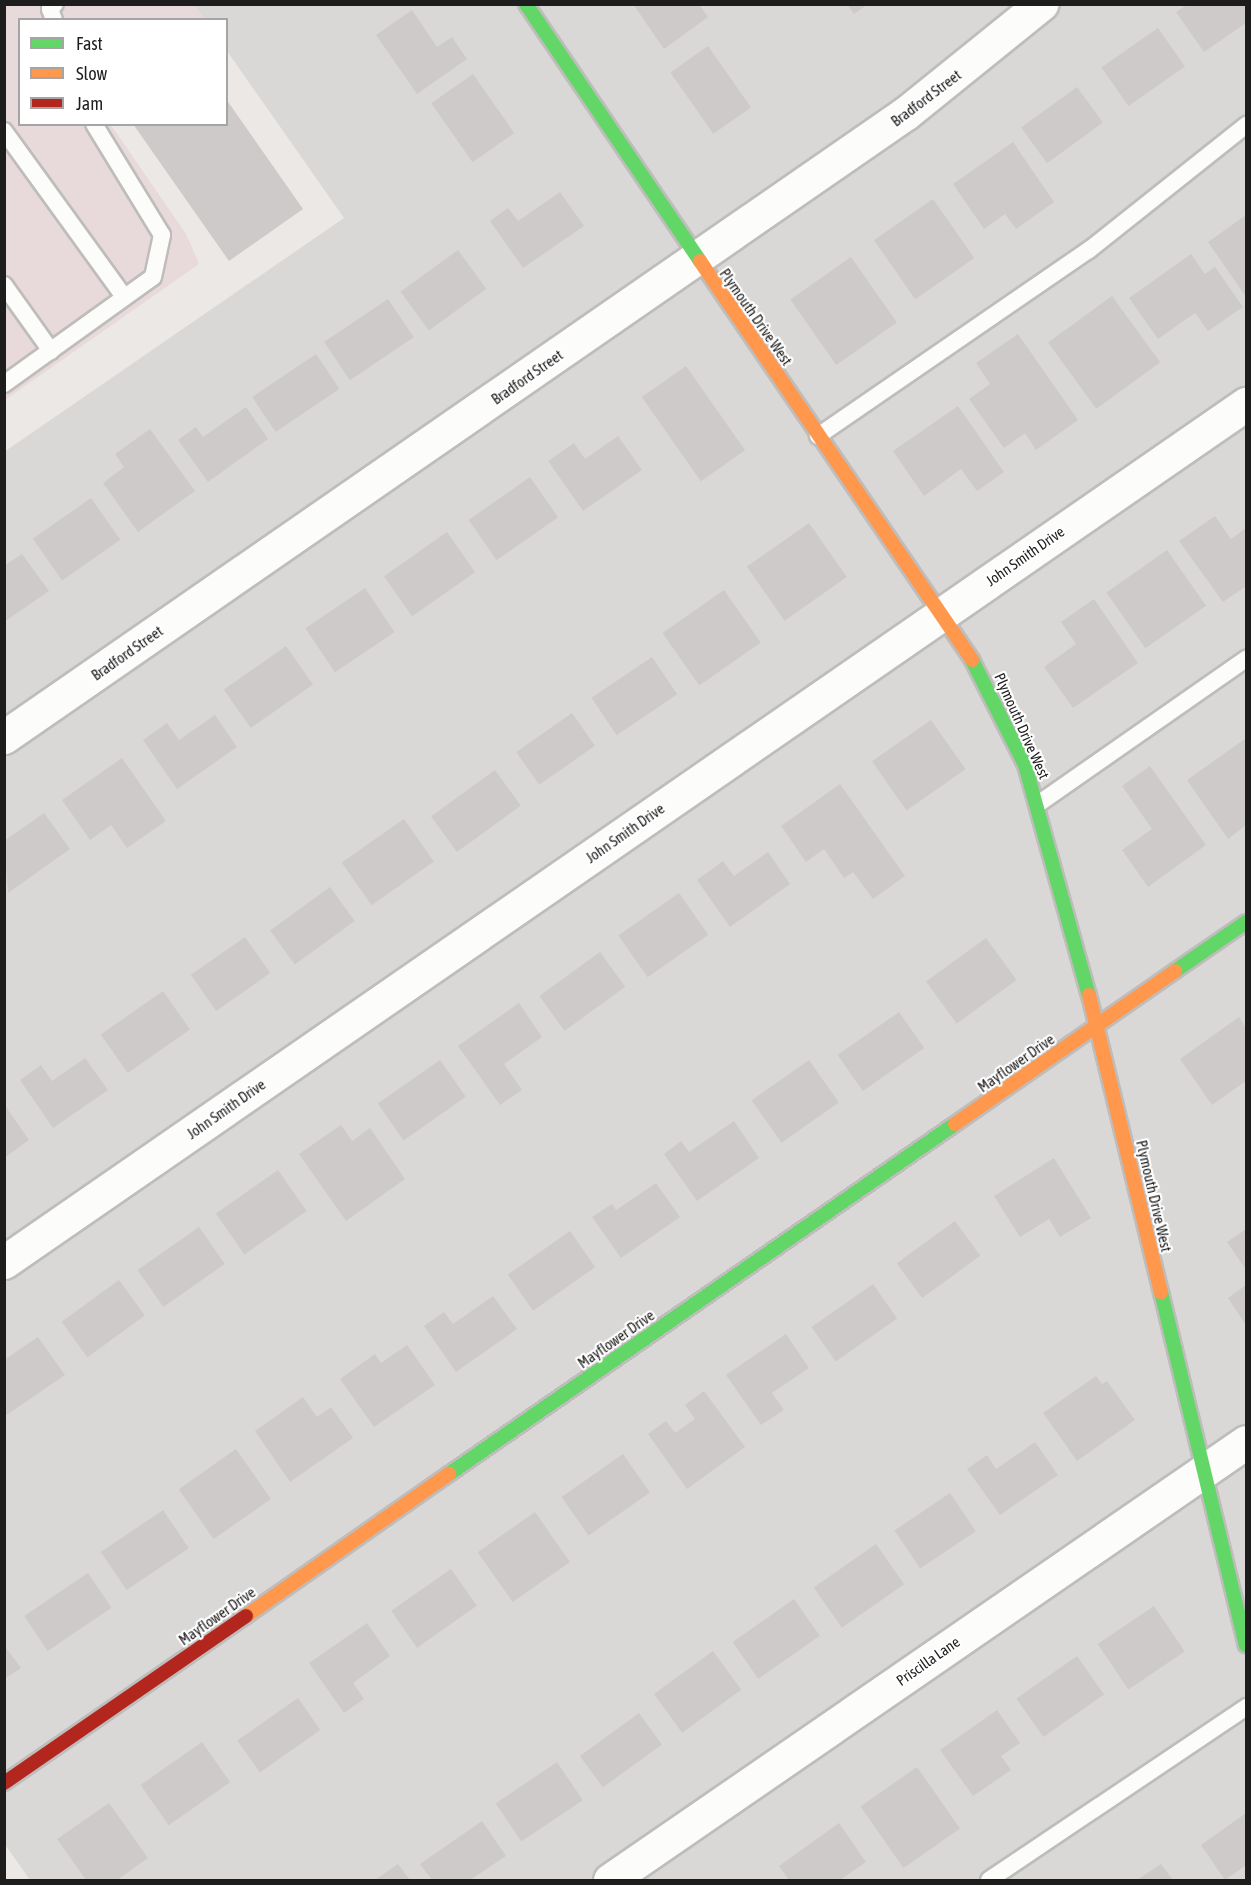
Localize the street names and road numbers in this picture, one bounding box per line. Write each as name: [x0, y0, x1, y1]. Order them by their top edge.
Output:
street label: Bradford Street: [887, 66, 965, 130]
street label: Plymouth Drive West: [716, 265, 796, 369]
street label: Bradford Street: [488, 346, 566, 408]
street label: John Smith Drive: [982, 522, 1068, 590]
street label: Bradford Street: [88, 622, 166, 684]
street label: Plymouth Drive West: [991, 670, 1053, 782]
street label: John Smith Drive: [582, 799, 668, 867]
street label: Mayflower Drive: [974, 1030, 1058, 1096]
street label: John Smith Drive: [183, 1075, 269, 1143]
street label: Plymouth Drive West: [1132, 1138, 1176, 1254]
street label: Mayflower Drive: [574, 1306, 658, 1372]
street label: Mayflower Drive: [175, 1583, 259, 1649]
street label: Priscilla Lane: [893, 1633, 963, 1689]

